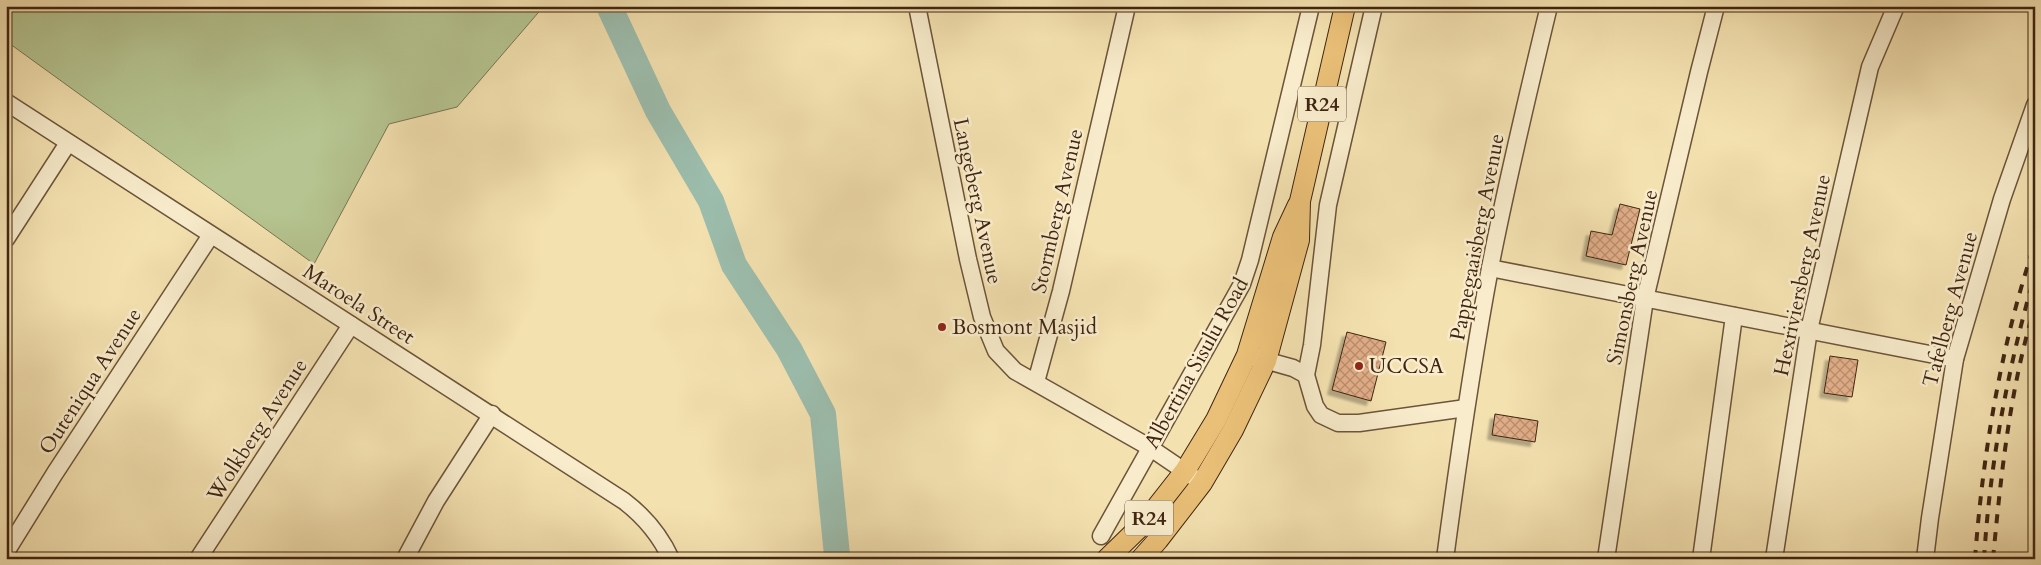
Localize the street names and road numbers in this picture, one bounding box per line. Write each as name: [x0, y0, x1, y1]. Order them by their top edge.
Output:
road number: R24: [1298, 86, 1346, 122]
street label: Langeberg Avenue: [946, 115, 1009, 287]
street label: Stormberg Avenue: [1024, 126, 1091, 296]
street label: Pappegaaisberg Avenue: [1443, 131, 1512, 343]
street label: Hexriviersberg Avenue: [1767, 171, 1838, 379]
street label: Simonsberg Avenue: [1600, 187, 1665, 367]
street label: Tafelberg Avenue: [1916, 228, 1985, 390]
street label: Maroela Street: [297, 257, 421, 352]
street label: Albertina Sisulu Road: [1137, 272, 1256, 454]
street label: Outeniqua Avenue: [32, 302, 149, 460]
street label: Wolkberg Avenue: [200, 353, 315, 508]
road number: R24: [1125, 500, 1173, 536]

